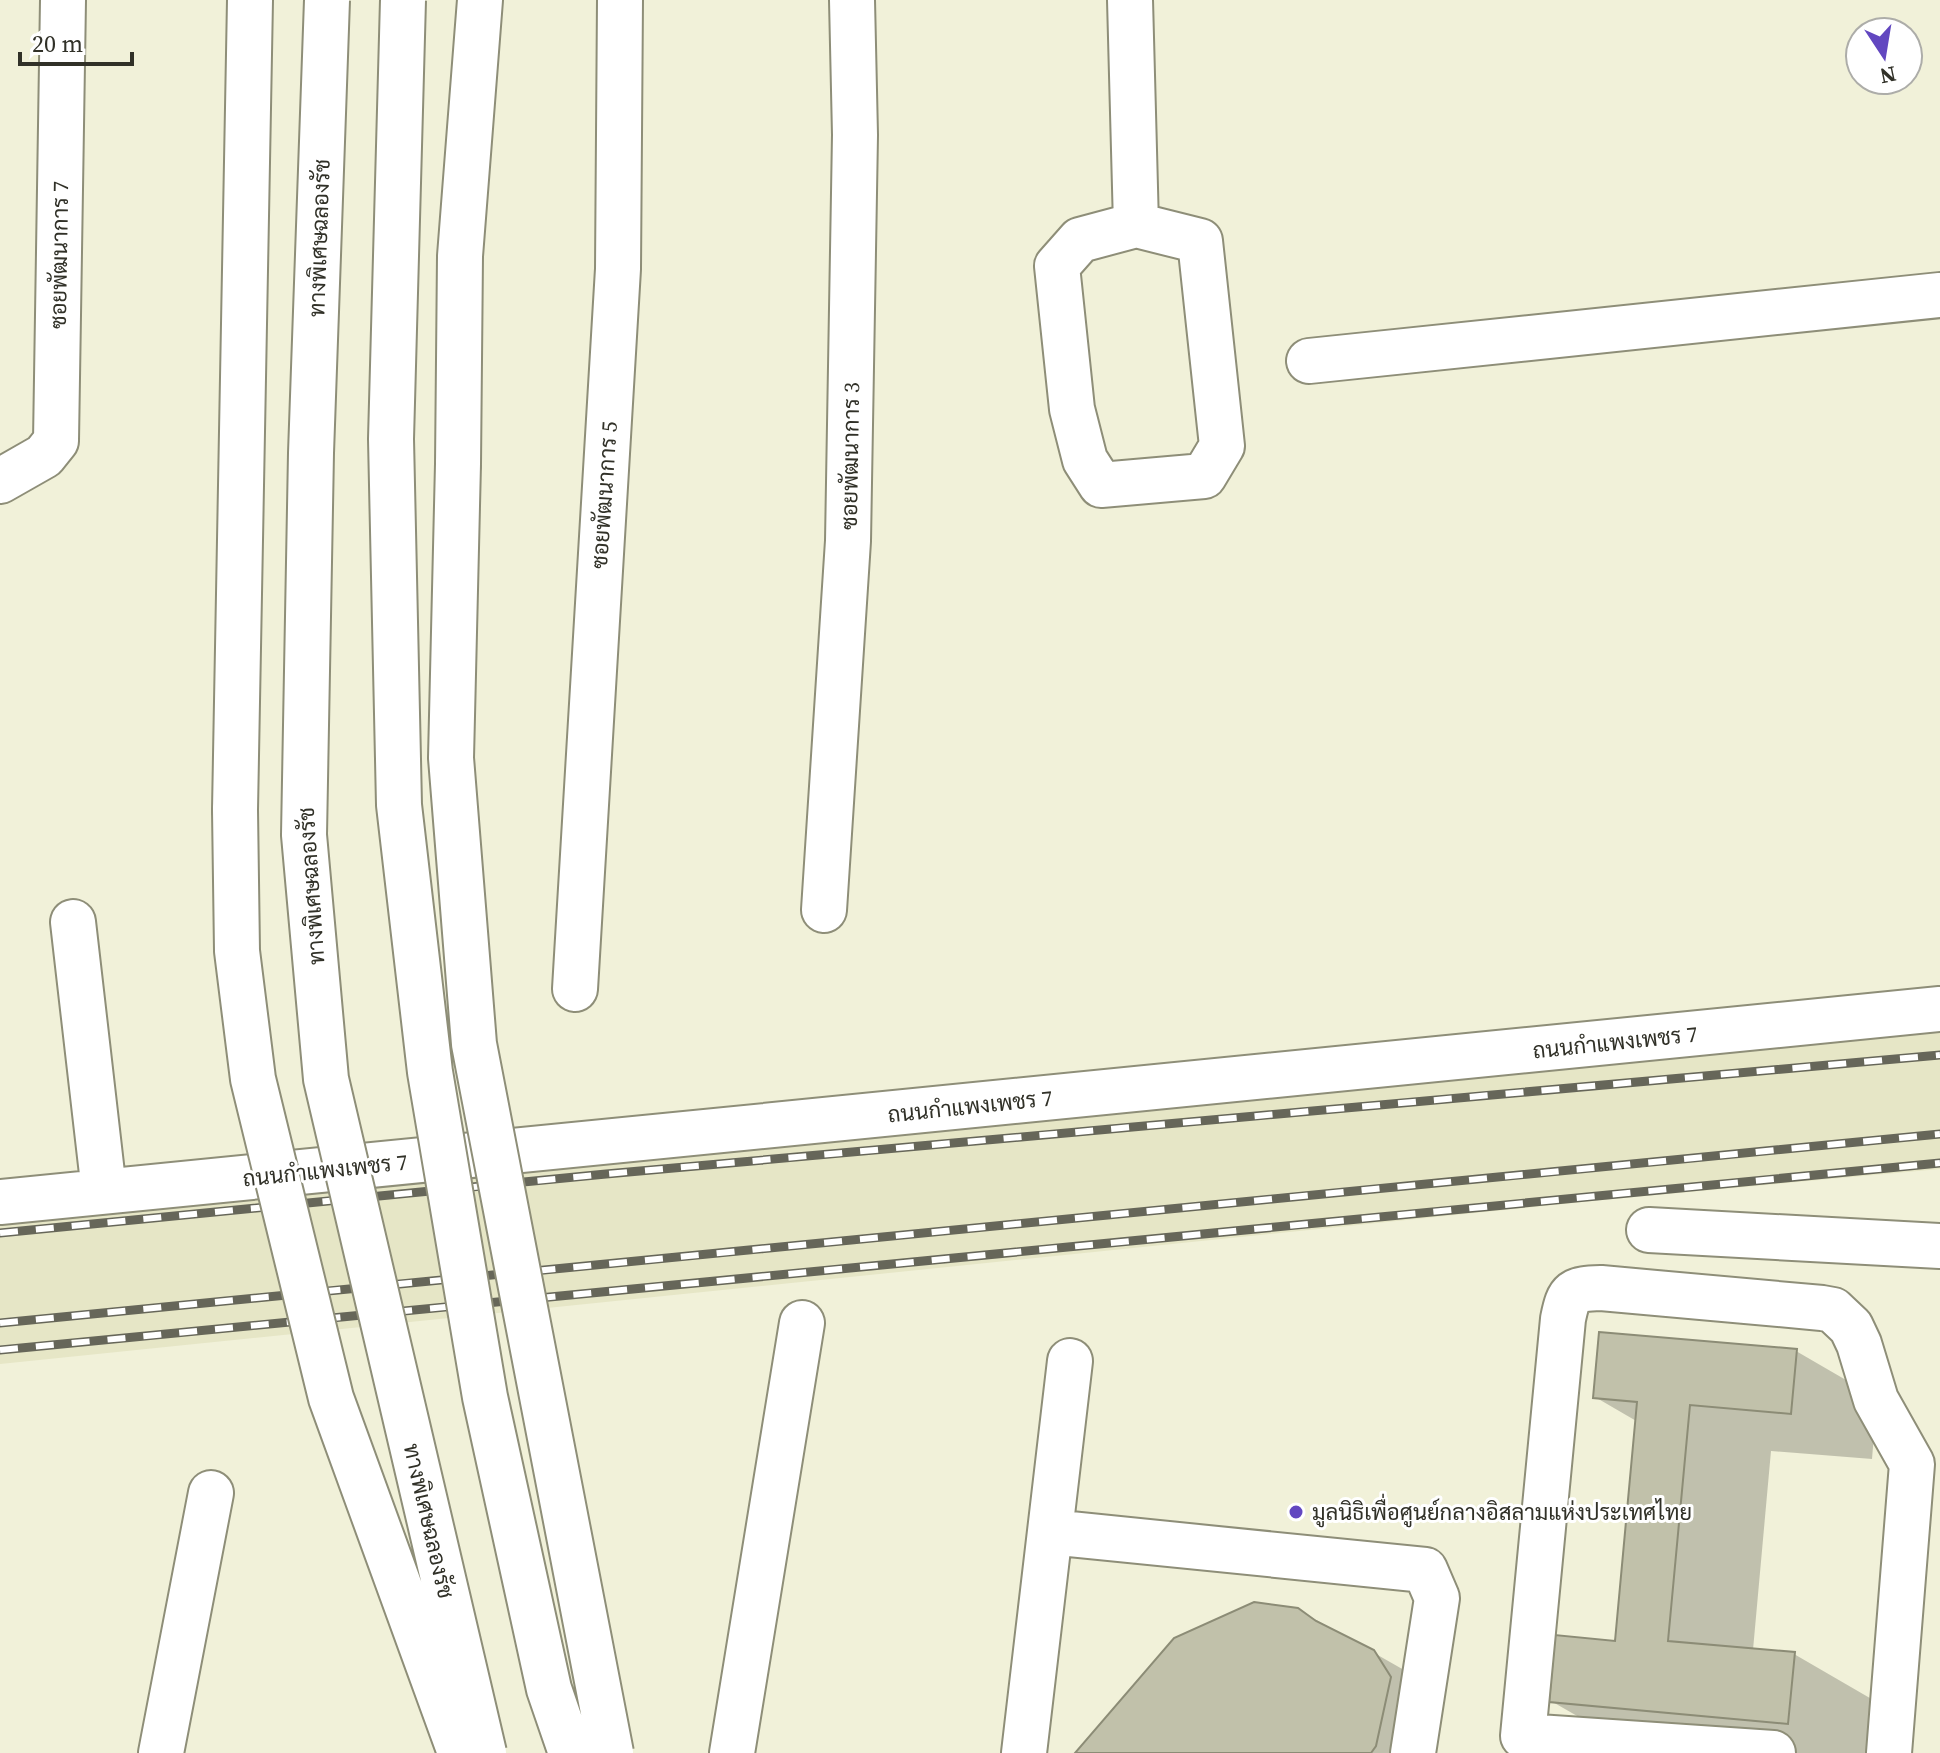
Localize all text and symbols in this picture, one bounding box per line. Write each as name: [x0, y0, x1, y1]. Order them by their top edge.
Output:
scale bar: [20, 16, 132, 66]
north arrow: [1844, 16, 1924, 96]
text: 20 m: [32, 27, 83, 60]
text: N: [1877, 59, 1899, 92]
street label: ทางพิเศษฉลองรัช: [301, 158, 337, 318]
street label: ซอยพัฒนาการ 7: [43, 181, 75, 329]
street label: ซอยพัฒนาการ 3: [834, 382, 866, 530]
street label: ซอยพัฒนาการ 5: [584, 420, 624, 570]
street label: ทางพิเศษฉลองรัช: [291, 806, 331, 966]
street label: ถนนกำแพงเพชร 7: [1531, 1018, 1699, 1066]
street label: ถนนกำแพงเพชร 7: [886, 1082, 1054, 1130]
street label: ถนนกำแพงเพชร 7: [241, 1146, 409, 1194]
street label: ทางพิเศษฉลองรัช: [397, 1441, 461, 1601]
place label: มูลนิธิเพื่อศูนย์กลางอิสลามแห่งประเทศไทย: [1312, 1493, 1692, 1528]
marker: มูลนิธิเพื่อศูนย์กลางอิสลามแห่งประเทศไทย: [1287, 1503, 1305, 1521]

